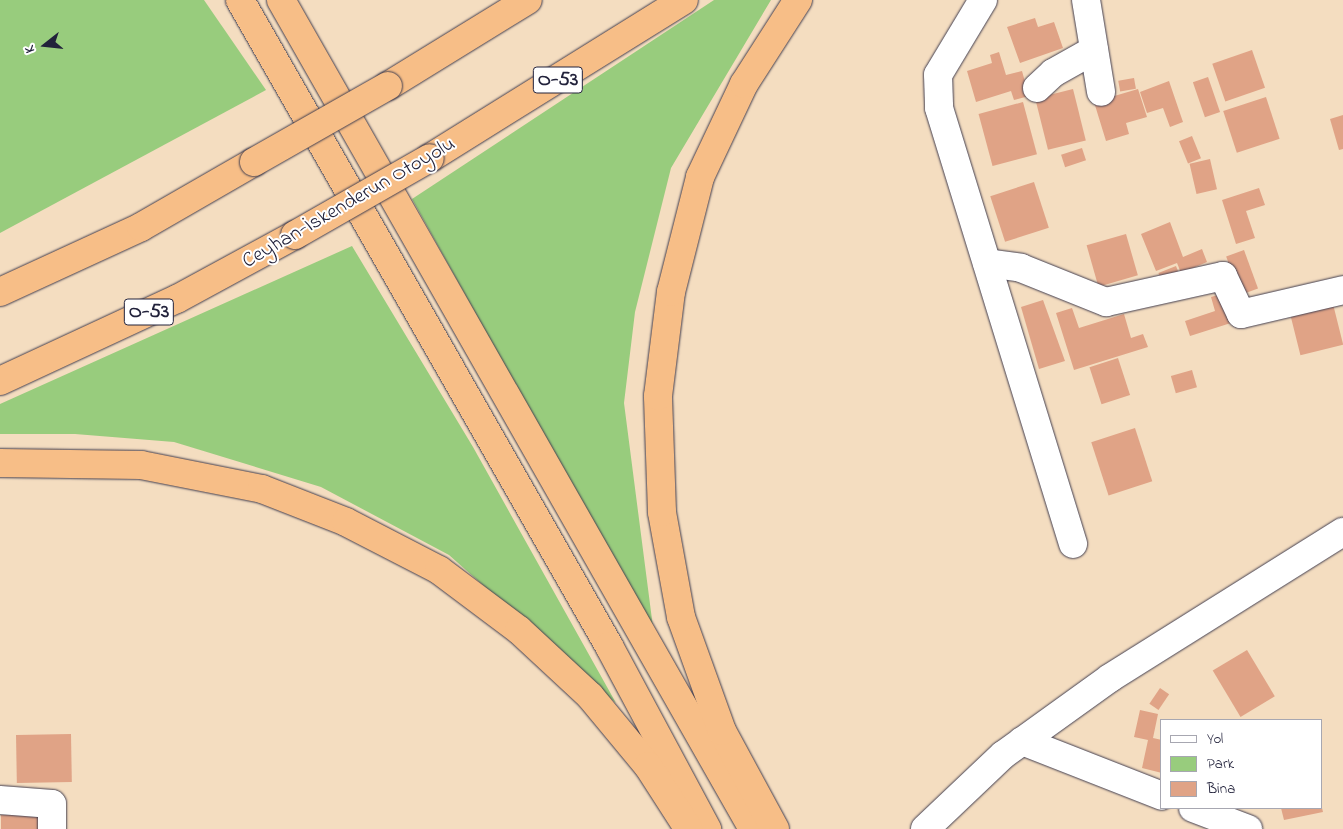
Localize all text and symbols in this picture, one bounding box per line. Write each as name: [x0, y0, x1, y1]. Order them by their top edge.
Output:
north arrow: [20, 20, 70, 70]
text: K: [19, 43, 41, 55]
road number: O-53: [532, 62, 584, 98]
street label: Ceyhan-İskenderun Otoyolu: [238, 132, 460, 274]
road number: O-53: [123, 294, 175, 330]
legend: [1160, 719, 1323, 809]
text: Yol: [1207, 728, 1223, 750]
text: Park: [1207, 753, 1234, 775]
text: Bina: [1207, 778, 1235, 800]

